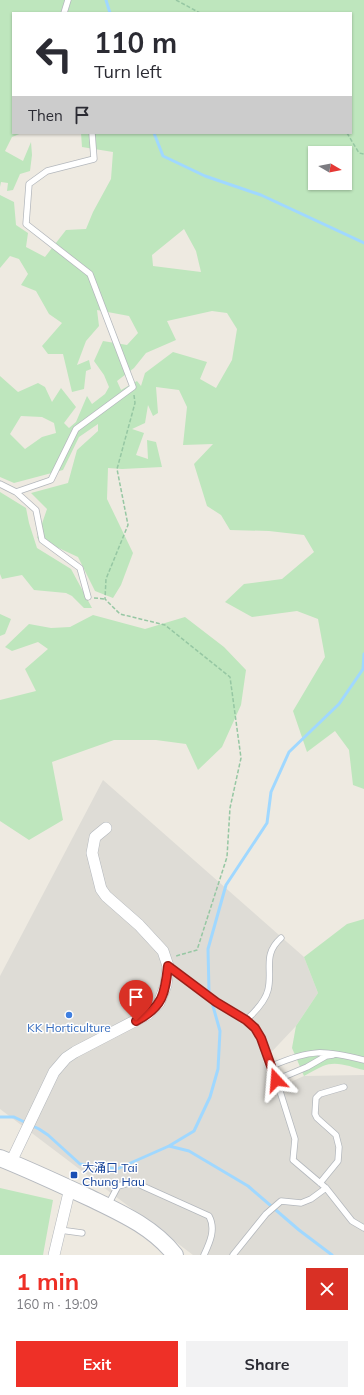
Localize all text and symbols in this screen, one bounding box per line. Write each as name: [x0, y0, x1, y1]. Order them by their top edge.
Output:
text: 110 m: [94, 25, 177, 60]
icon: left: [28, 28, 80, 80]
text: Turn left: [94, 60, 162, 83]
icon: arrive: [71, 104, 93, 126]
text: Then: [28, 106, 63, 125]
north arrow: [308, 146, 352, 190]
map controls: [308, 146, 352, 190]
pin: [119, 980, 153, 1021]
icon: arrive: [125, 986, 147, 1008]
marker: KK Horticulture: [64, 1010, 74, 1020]
place label: KK Horticulture: [27, 1020, 111, 1035]
position arrow: [255, 1059, 297, 1101]
place label: 大涌口 Tai Chung Hau: [82, 1160, 145, 1189]
marker: 大涌口 Tai Chung Hau: [69, 1170, 79, 1180]
text: 1 min: [16, 1266, 79, 1296]
button: close: [306, 1268, 348, 1310]
text: 160 m · 19:09: [16, 1296, 98, 1312]
button: Exit: [16, 1341, 178, 1387]
button: Share: [186, 1341, 348, 1387]

